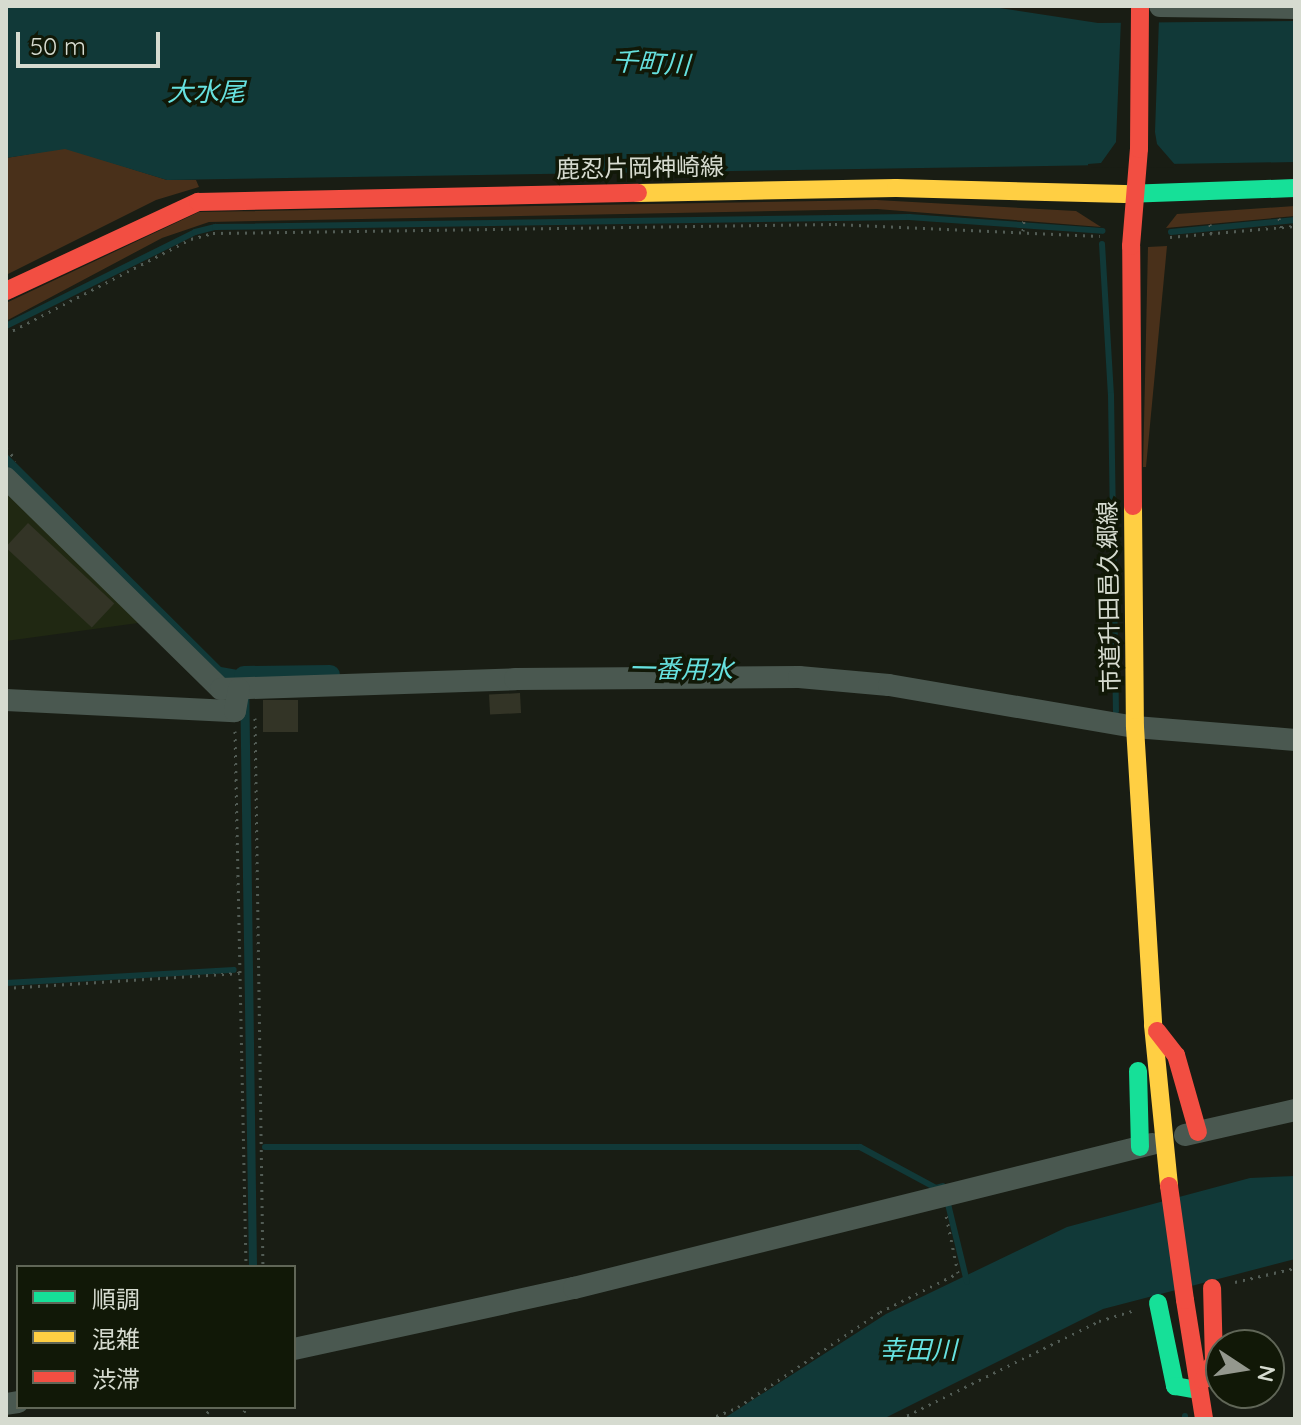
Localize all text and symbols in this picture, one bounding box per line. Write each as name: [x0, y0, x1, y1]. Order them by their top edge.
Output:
scale bar: [20, 16, 164, 66]
text: 50 m: [30, 31, 86, 61]
water label: 千町川: [611, 45, 691, 81]
water label: 大水尾: [167, 76, 245, 108]
street label: 鹿忍片岡神崎線: [556, 152, 724, 184]
street label: 市道升田邑久郷線: [1093, 501, 1125, 693]
water label: 一番用水: [629, 652, 733, 686]
legend: [16, 1265, 296, 1409]
text: 順調: [92, 1284, 140, 1314]
text: 混雑: [92, 1324, 140, 1354]
north arrow: [1205, 1329, 1285, 1409]
water label: 幸田川: [879, 1334, 957, 1366]
text: N: [1251, 1363, 1282, 1384]
text: 渋滞: [92, 1364, 140, 1394]

